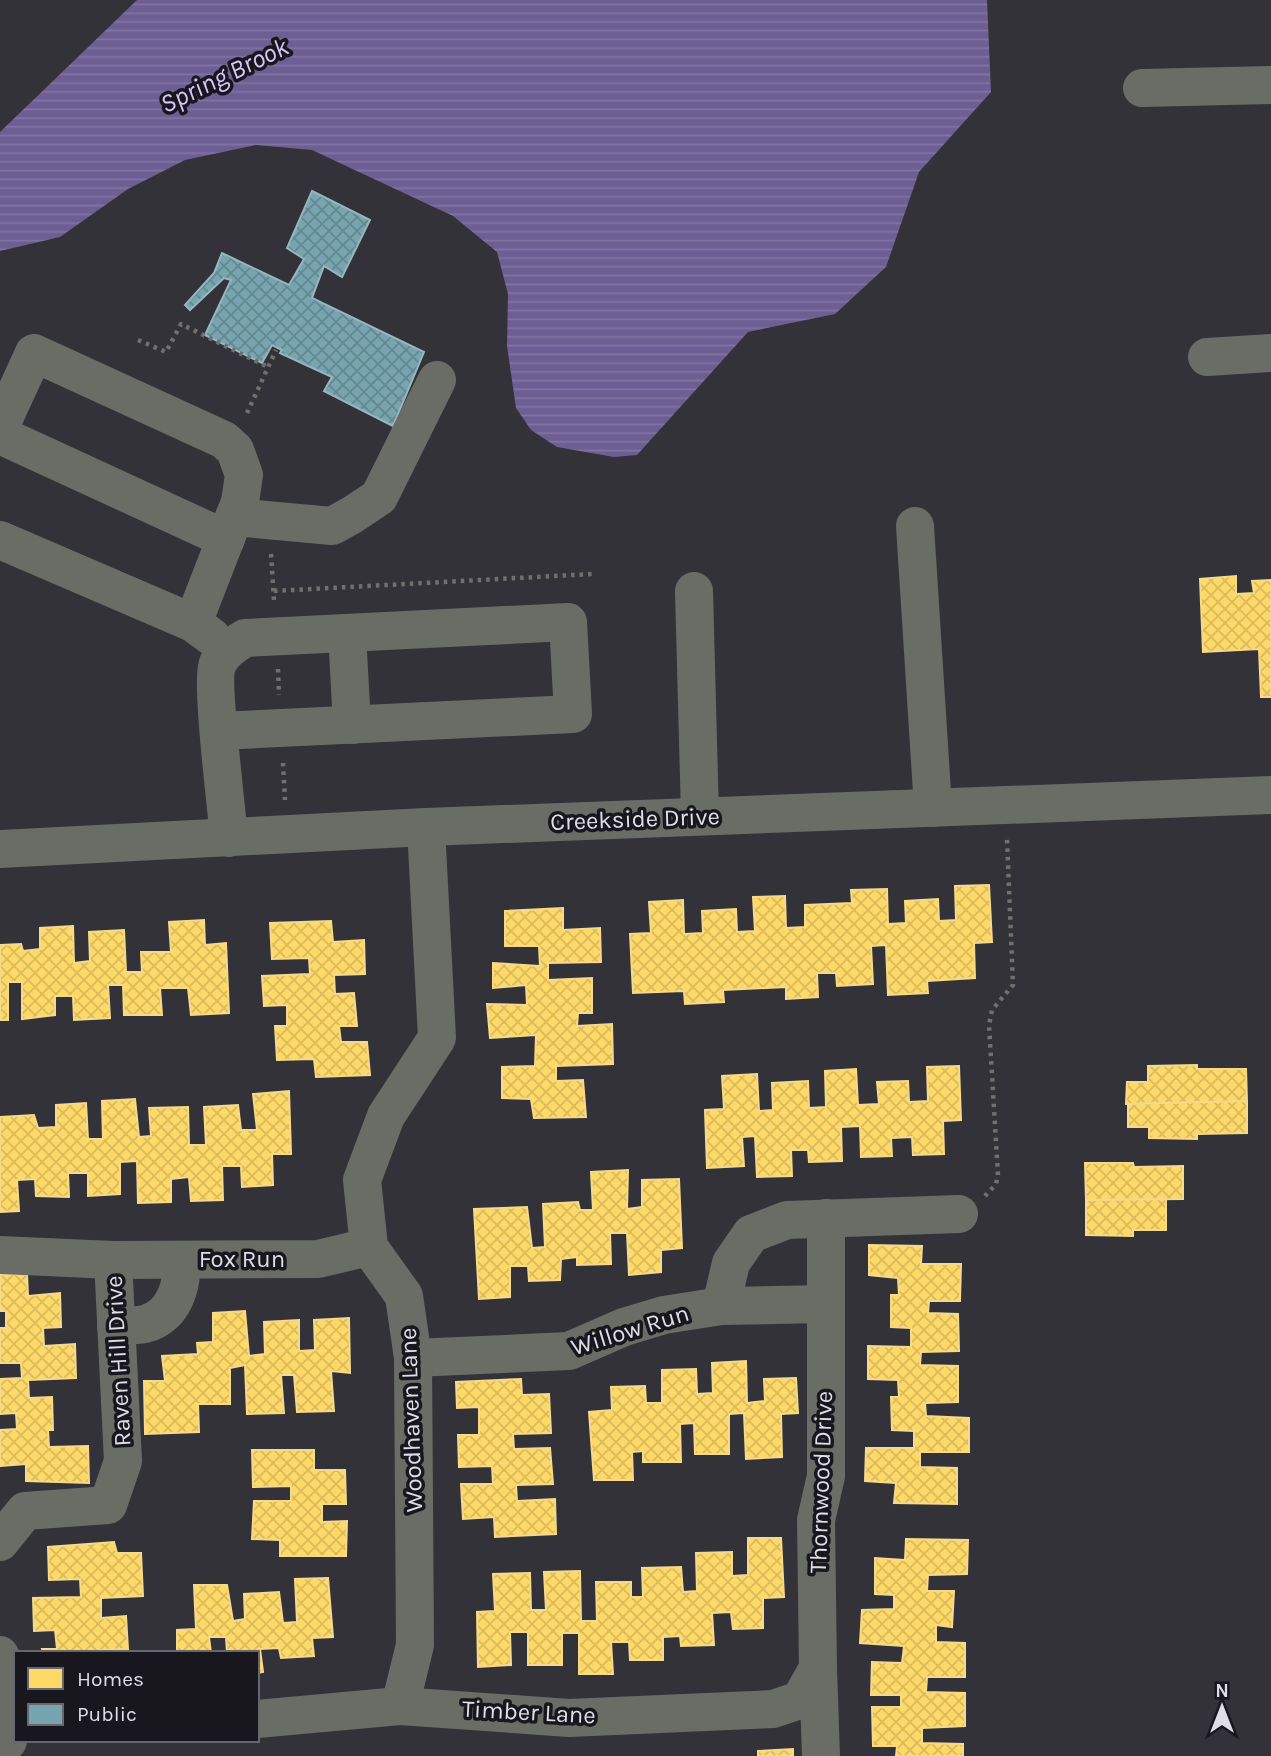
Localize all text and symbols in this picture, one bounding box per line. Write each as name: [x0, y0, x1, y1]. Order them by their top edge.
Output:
water label: Spring Brook: [155, 31, 294, 120]
street label: Creekside Drive: [550, 802, 720, 836]
street label: Fox Run: [199, 1245, 285, 1273]
street label: Raven Hill Drive: [100, 1275, 136, 1447]
street label: Willow Run: [568, 1299, 692, 1361]
street label: Woodhaven Lane: [394, 1327, 428, 1513]
street label: Thornwood Drive: [804, 1390, 838, 1574]
legend: [14, 1651, 259, 1742]
text: Homes: [77, 1667, 144, 1691]
north arrow: [1187, 1672, 1257, 1742]
text: N: [1215, 1680, 1229, 1702]
street label: Timber Lane: [461, 1695, 597, 1729]
text: Public: [77, 1702, 137, 1726]

